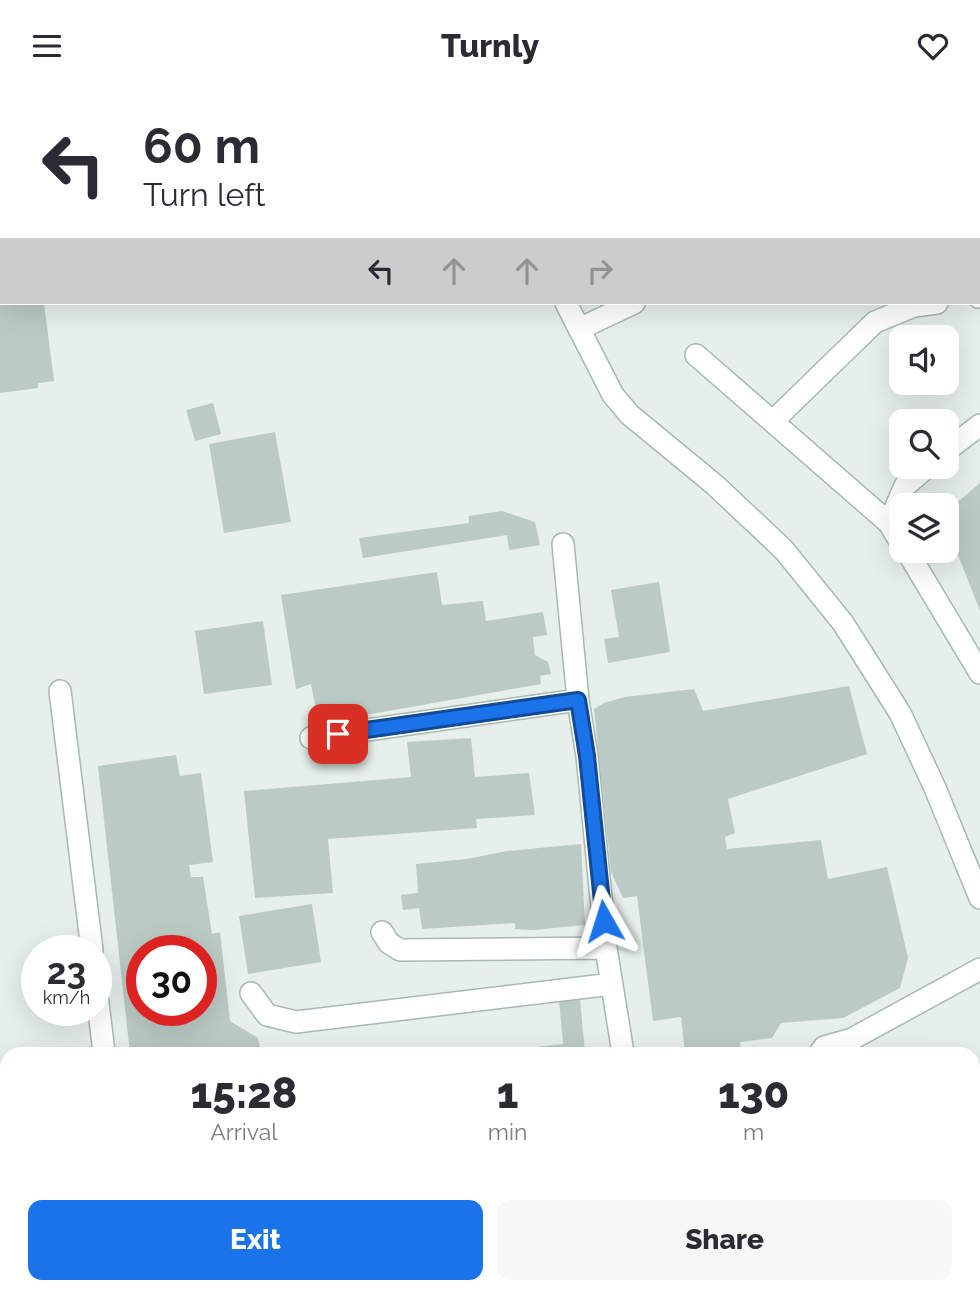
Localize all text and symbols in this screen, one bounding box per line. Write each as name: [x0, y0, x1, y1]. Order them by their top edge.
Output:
icon: menu: [28, 27, 66, 65]
text: Turnly: [441, 27, 539, 64]
icon: heart: [914, 27, 952, 65]
text: 60 m: [143, 117, 260, 174]
icon: left: [28, 119, 119, 210]
text: Turn left: [143, 176, 265, 213]
icon: left: [362, 252, 400, 290]
icon: ahead: [435, 252, 473, 290]
icon: ahead: [508, 252, 546, 290]
icon: right: [581, 252, 619, 290]
map controls: [889, 325, 959, 563]
button: sound: [889, 325, 959, 395]
button: search: [889, 409, 959, 479]
button: layers: [889, 493, 959, 563]
pin: [308, 704, 368, 764]
icon: arrive: [319, 715, 357, 753]
position arrow: [567, 884, 641, 958]
speed limit sign: 30: [126, 935, 217, 1026]
text: 23: [47, 951, 86, 992]
text: km/h: [43, 987, 90, 1008]
text: 15:28: [191, 1069, 297, 1118]
text: 1: [497, 1069, 518, 1118]
text: 130: [718, 1069, 789, 1118]
text: Arrival: [210, 1118, 278, 1145]
text: min: [488, 1118, 527, 1145]
text: m: [743, 1118, 764, 1145]
button: Exit: [28, 1200, 483, 1280]
button: Share: [497, 1200, 952, 1280]

